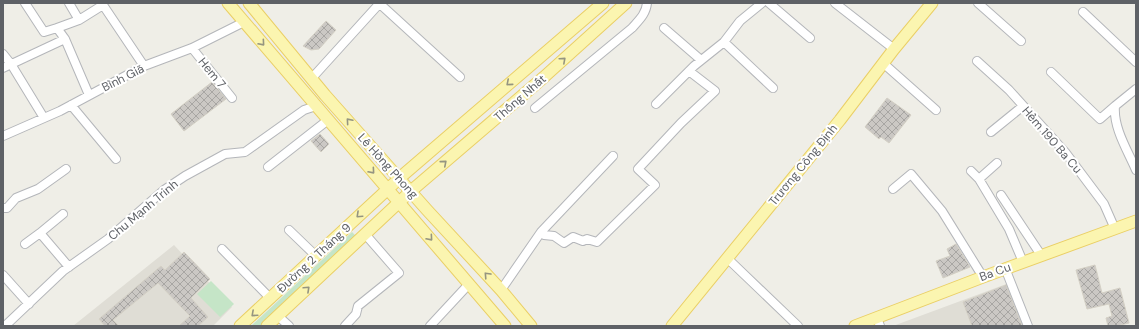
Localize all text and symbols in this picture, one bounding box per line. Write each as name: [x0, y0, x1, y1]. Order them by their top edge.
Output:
one-way arrow: [258, 39, 265, 46]
street label: Hem 7: [195, 54, 229, 92]
one-way arrow: [559, 58, 566, 65]
street label: Bình Giã: [99, 61, 147, 95]
street label: Thống Nhất: [491, 71, 550, 125]
one-way arrow: [507, 79, 514, 86]
street label: Hẻm 190 Ba Cu: [1018, 103, 1086, 177]
one-way arrow: [346, 118, 353, 126]
street label: Trương Công Định: [765, 121, 841, 209]
street label: Lê Hồng Phong: [354, 130, 422, 202]
one-way arrow: [439, 161, 447, 168]
one-way arrow: [367, 166, 375, 174]
street label: Chu Mạnh Trinh: [105, 176, 181, 244]
one-way arrow: [356, 211, 364, 218]
street label: Đường 2 Tháng 9: [274, 219, 354, 297]
one-way arrow: [425, 234, 432, 241]
street label: Ba Cu: [977, 259, 1013, 285]
one-way arrow: [485, 272, 492, 280]
one-way arrow: [302, 286, 310, 294]
one-way arrow: [251, 309, 258, 316]

